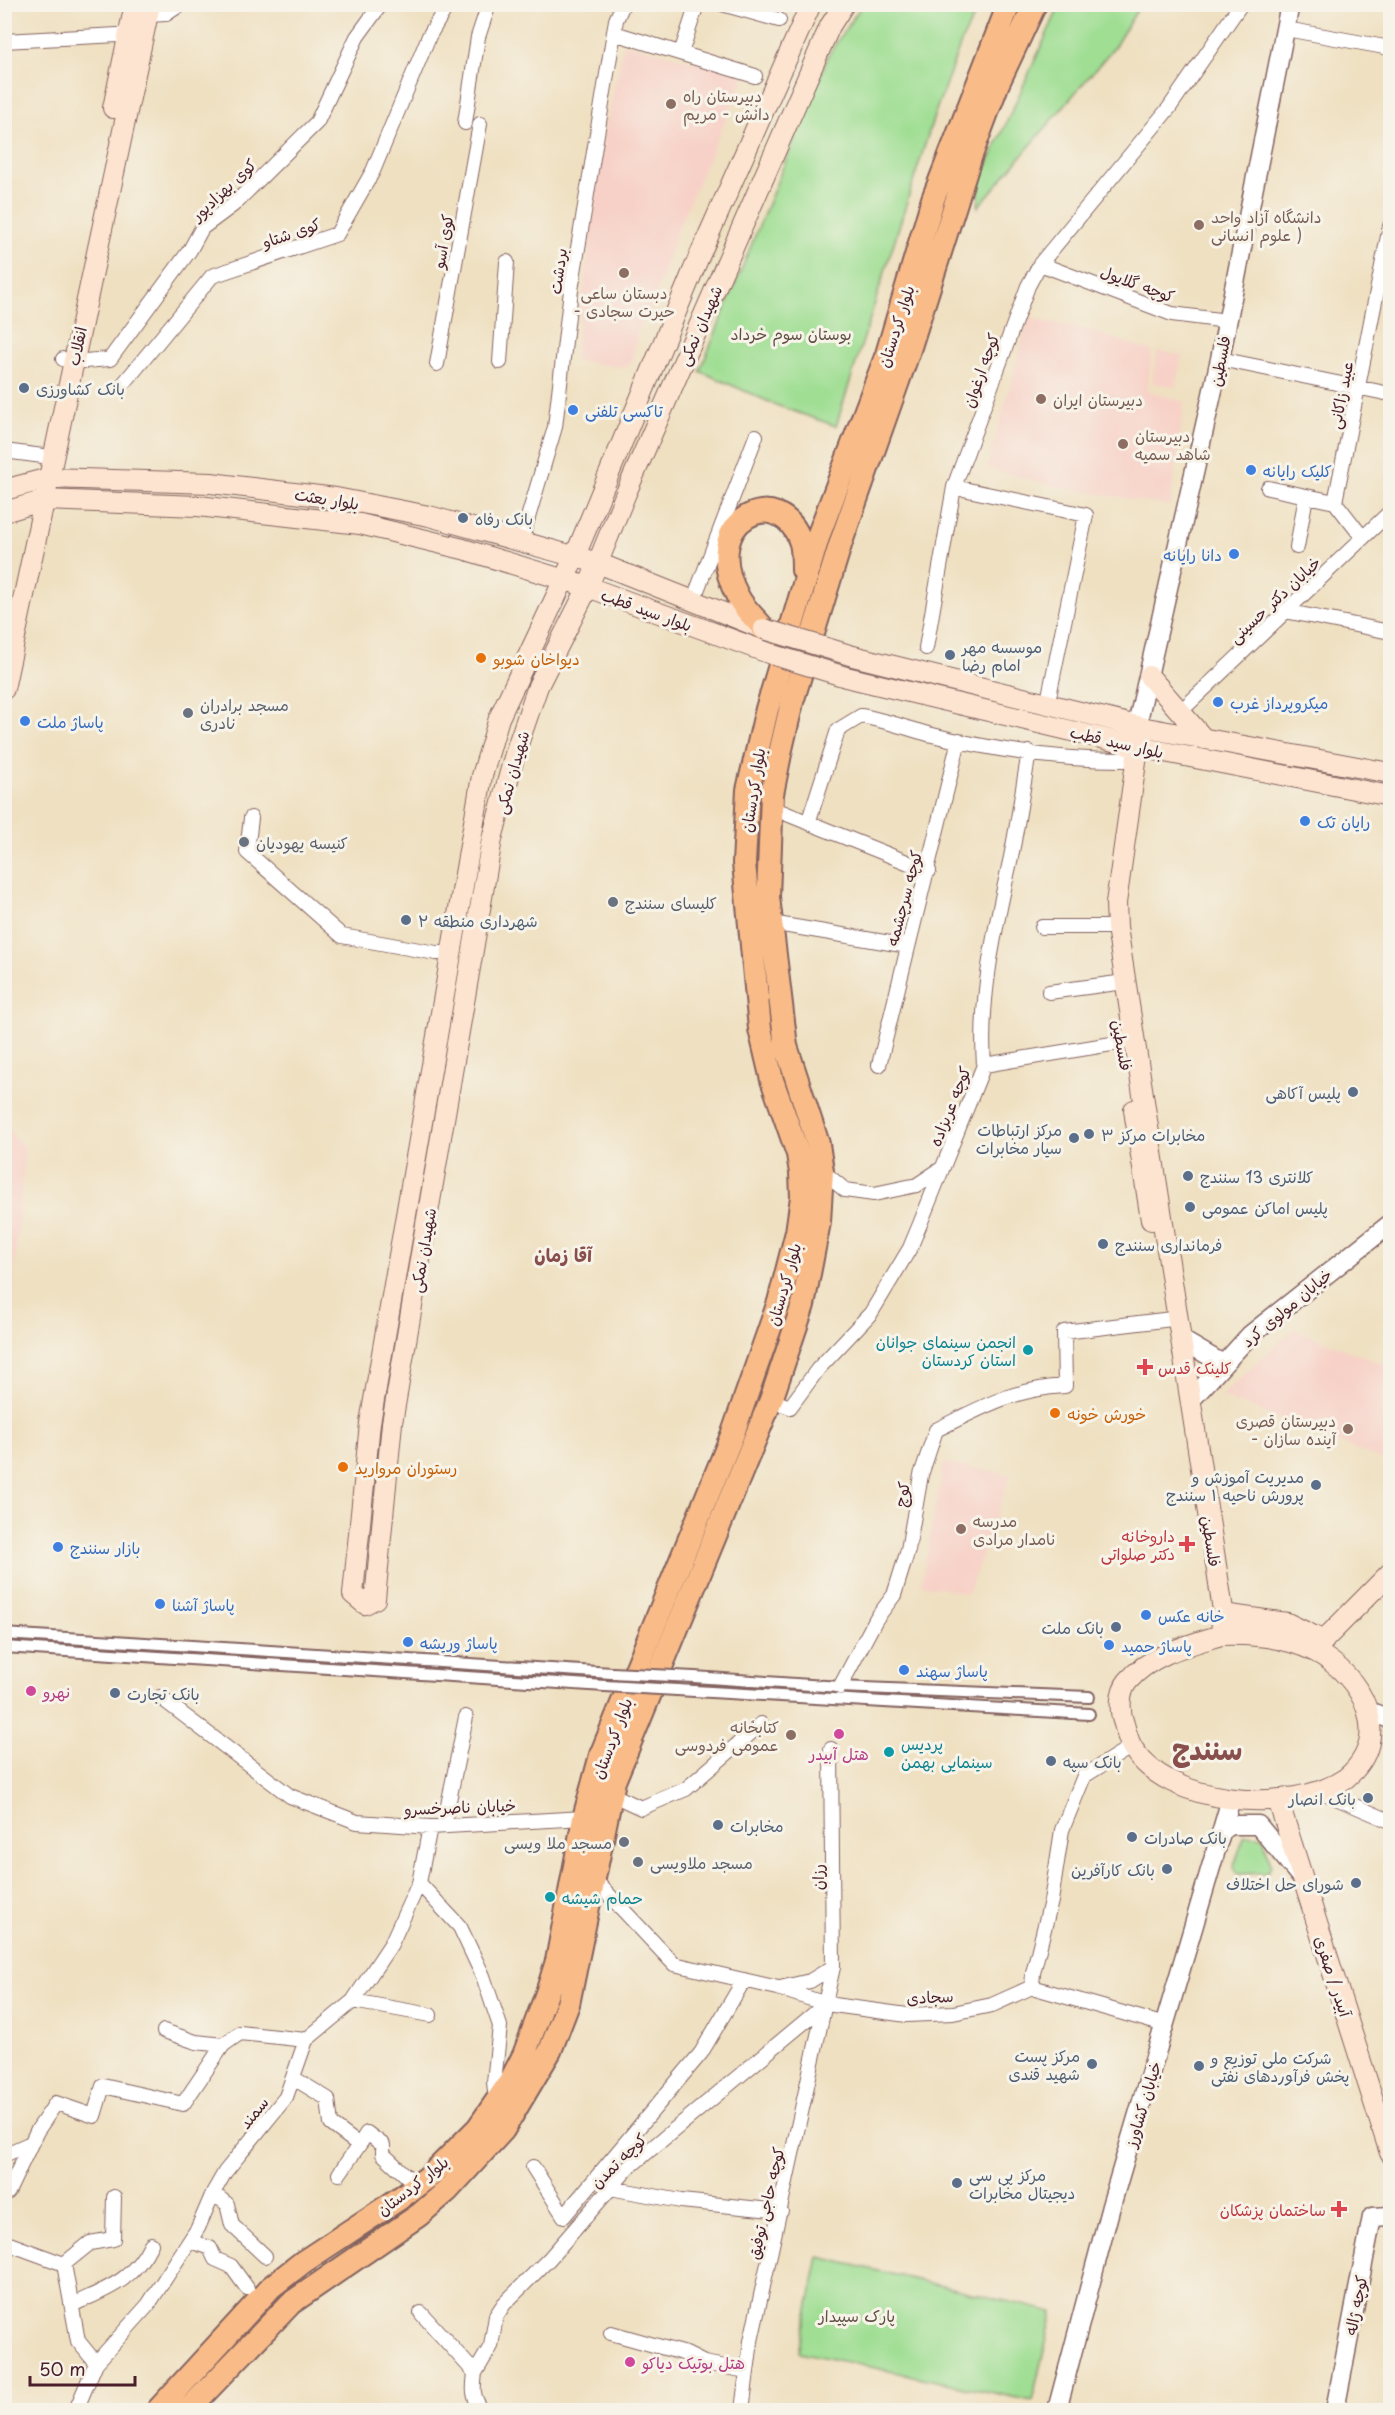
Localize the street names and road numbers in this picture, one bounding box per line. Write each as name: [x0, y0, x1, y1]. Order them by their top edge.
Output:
street label: کوی بهزادپور: [183, 152, 261, 227]
street label: کوی شتاو: [257, 211, 324, 254]
street label: کوی آسو: [425, 212, 459, 272]
street label: بردشت: [542, 246, 572, 296]
street label: کوچه گلایول: [1098, 259, 1179, 308]
street label: شهیدان نمکی: [671, 281, 727, 369]
street label: بلوار کردستان: [870, 282, 920, 370]
street label: انقلاب: [60, 324, 92, 368]
street label: کوچه ارغوان: [955, 329, 1005, 411]
street label: فلسطین: [1202, 333, 1236, 389]
street label: عبید زاکانی: [1322, 359, 1358, 431]
street label: بلوار بعثت: [293, 481, 361, 515]
street label: خیابان دکتر حسینی: [1223, 550, 1325, 648]
street label: بلوار سید قطب: [598, 581, 696, 637]
street label: بلوار سید قطب: [1068, 719, 1166, 763]
street label: شهیدان نمکی: [488, 727, 534, 817]
street label: بلوار کردستان: [733, 746, 771, 834]
street label: کوچه سرچشمه: [879, 847, 927, 949]
street label: فلسطین: [1107, 1018, 1139, 1072]
street label: کوچه عربزاده: [922, 1062, 976, 1150]
street label: شهیدان نمکی: [403, 1206, 441, 1294]
street label: بلوار کردستان: [760, 1240, 806, 1328]
street label: خیابان مولوی کرد: [1235, 1262, 1337, 1352]
street label: کوچ: [887, 1479, 915, 1509]
street label: فلسطین: [1196, 1514, 1228, 1568]
street label: بلوار کردستان: [585, 1694, 637, 1782]
street label: خیابان ناصرخسرو: [403, 1792, 516, 1820]
street label: رزان: [805, 1864, 829, 1890]
street label: آبیدر / صفری: [1310, 1932, 1359, 2021]
street label: سجادی: [906, 1983, 954, 2009]
street label: خیابان کشاورز: [1117, 2058, 1166, 2152]
street label: سمند: [233, 2091, 273, 2133]
street label: کوچه تمدن: [584, 2127, 652, 2193]
street label: کوچه حاجی توفیق: [740, 2144, 790, 2262]
street label: بلوار کردستان: [371, 2149, 453, 2221]
street label: کوچه ژاله: [1337, 2273, 1373, 2337]

